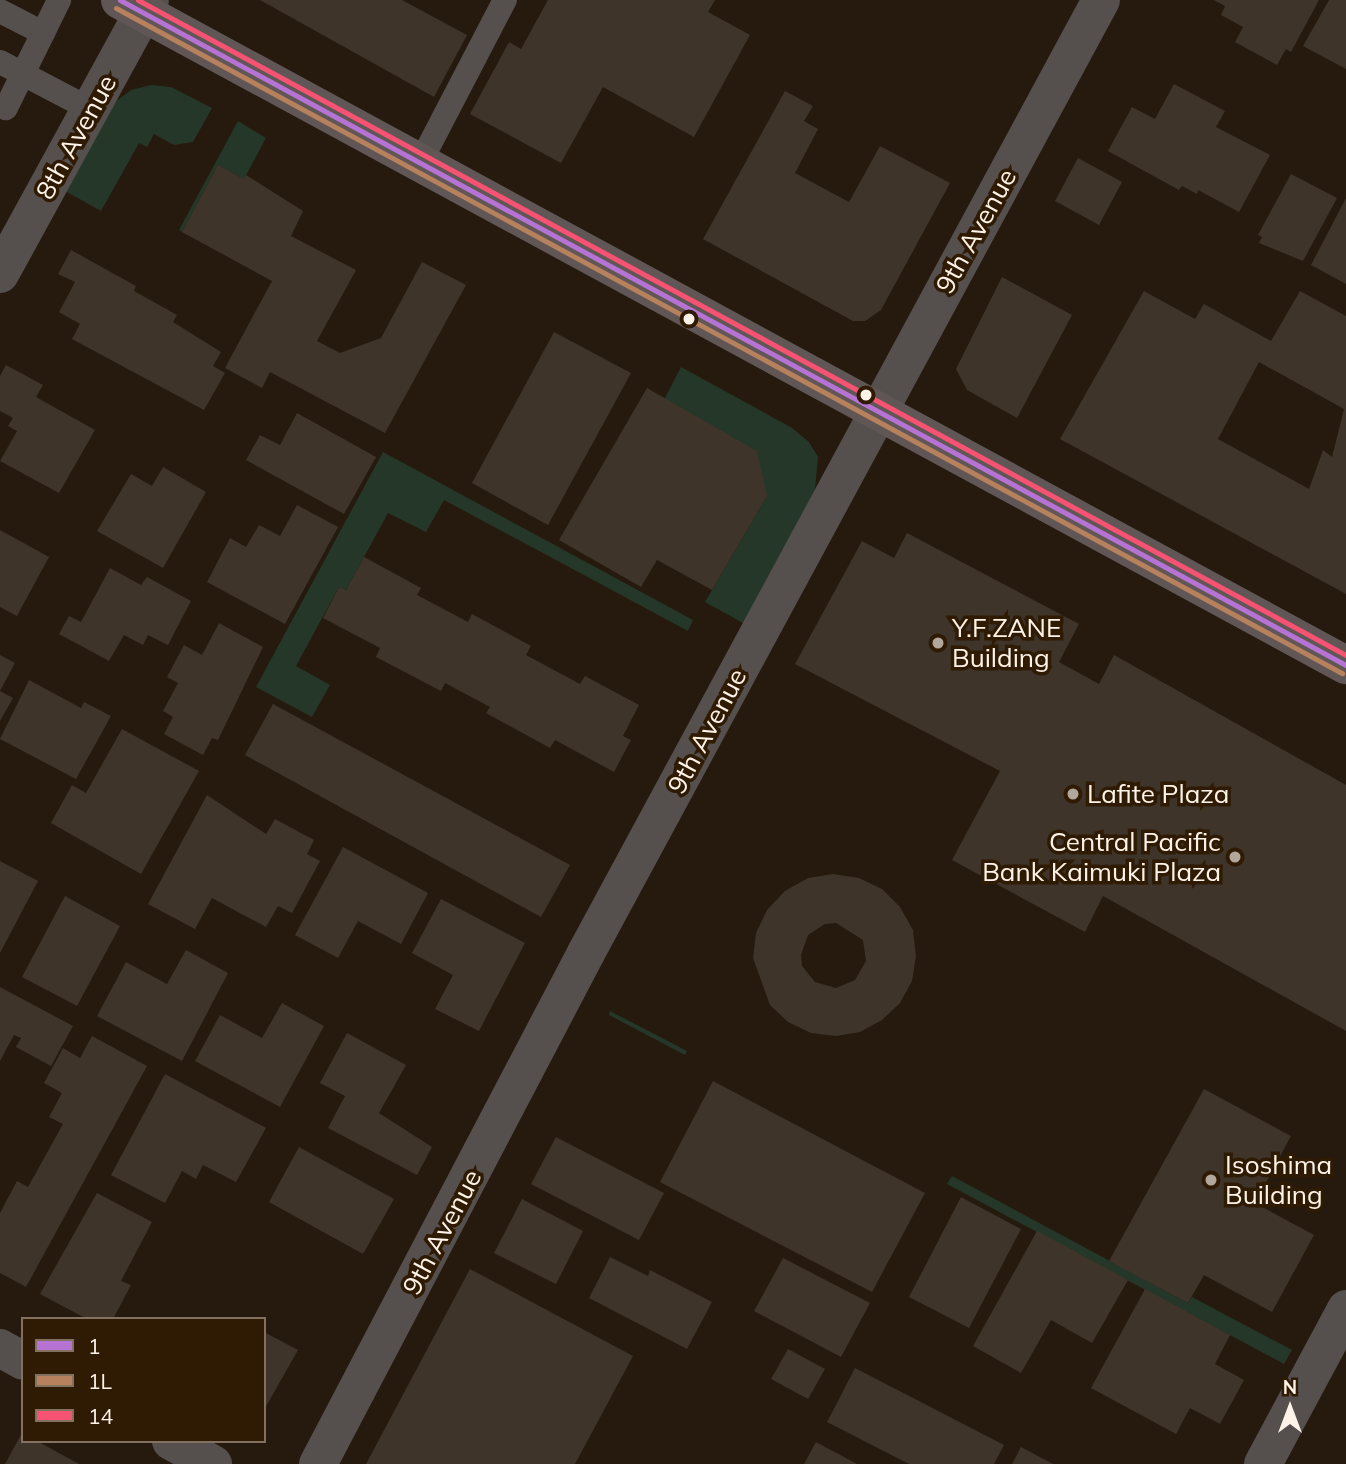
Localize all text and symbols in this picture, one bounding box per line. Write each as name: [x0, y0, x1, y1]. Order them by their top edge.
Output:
street label: 8th Avenue: [29, 69, 123, 205]
street label: 9th Avenue: [929, 163, 1023, 299]
unlabelled marker: [682, 312, 696, 326]
unlabelled marker: [859, 388, 873, 402]
place label: Y.F.ZANE Building: [952, 612, 1061, 674]
marker: Y.F.ZANE Building: [930, 635, 946, 651]
street label: 9th Avenue: [661, 663, 753, 799]
place label: Lafite Plaza: [1087, 778, 1229, 810]
marker: Lafite Plaza: [1065, 786, 1081, 802]
place label: Central Pacific Bank Kaimuki Plaza: [982, 826, 1221, 888]
marker: Central Pacific Bank Kaimuki Plaza: [1227, 849, 1243, 865]
place label: Isoshima Building: [1225, 1149, 1332, 1210]
street label: 9th Avenue: [396, 1164, 488, 1300]
marker: Isoshima Building: [1203, 1172, 1219, 1188]
legend: [21, 1317, 266, 1443]
text: 1: [88, 1333, 101, 1359]
text: 1L: [88, 1368, 112, 1394]
north arrow: [1255, 1373, 1325, 1443]
text: N: [1283, 1375, 1297, 1399]
text: 14: [88, 1403, 113, 1429]

